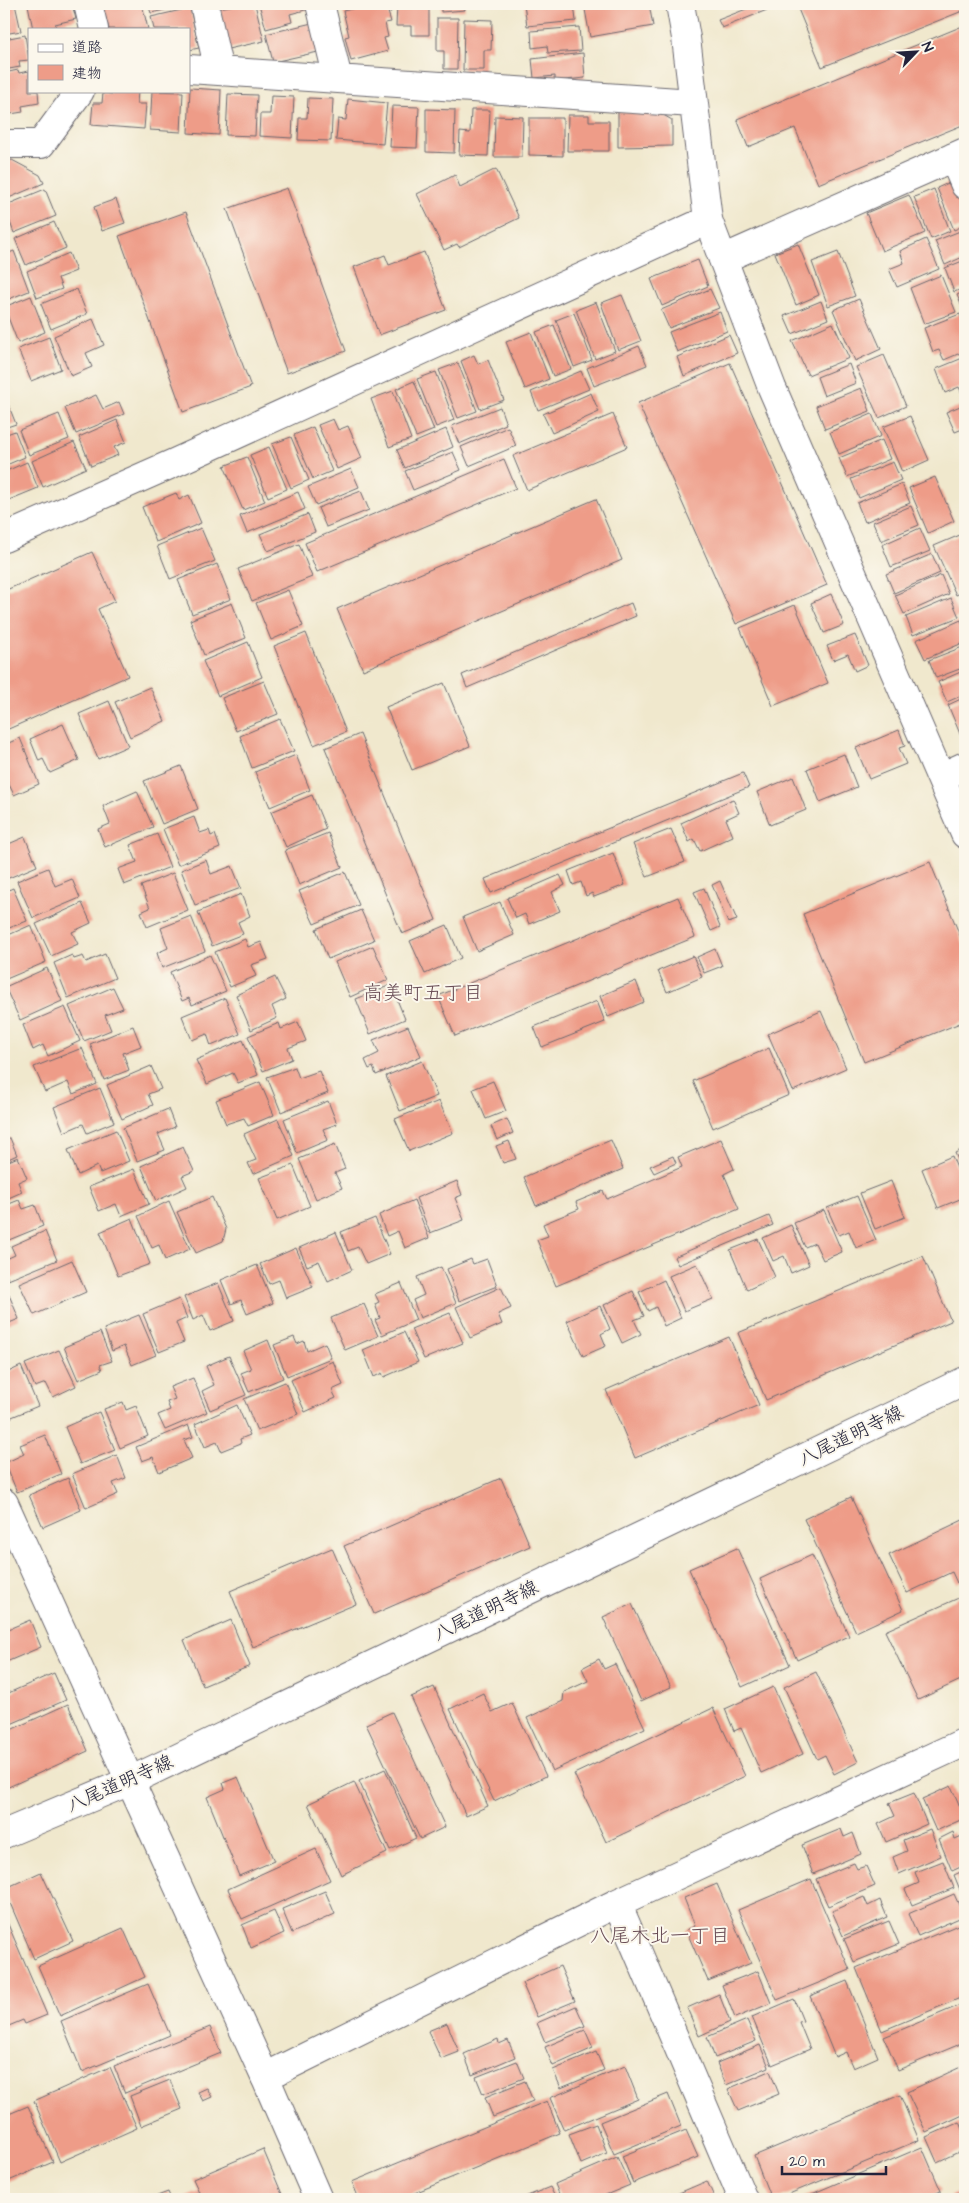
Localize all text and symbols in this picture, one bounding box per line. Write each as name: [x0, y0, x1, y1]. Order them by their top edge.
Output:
legend: [28, 28, 190, 92]
north arrow: [892, 28, 942, 78]
text: 道路: [72, 37, 102, 58]
text: N: [916, 39, 938, 55]
text: 建物: [72, 63, 102, 84]
district label: 高美町五丁目: [363, 979, 483, 1007]
street label: 八尾道明寺線: [794, 1399, 908, 1473]
street label: 八尾道明寺線: [429, 1574, 543, 1648]
street label: 八尾道明寺線: [62, 1748, 178, 1820]
district label: 八尾木北一丁目: [590, 1922, 730, 1950]
scale bar: [782, 2143, 885, 2175]
text: 20 m: [789, 2151, 825, 2172]

